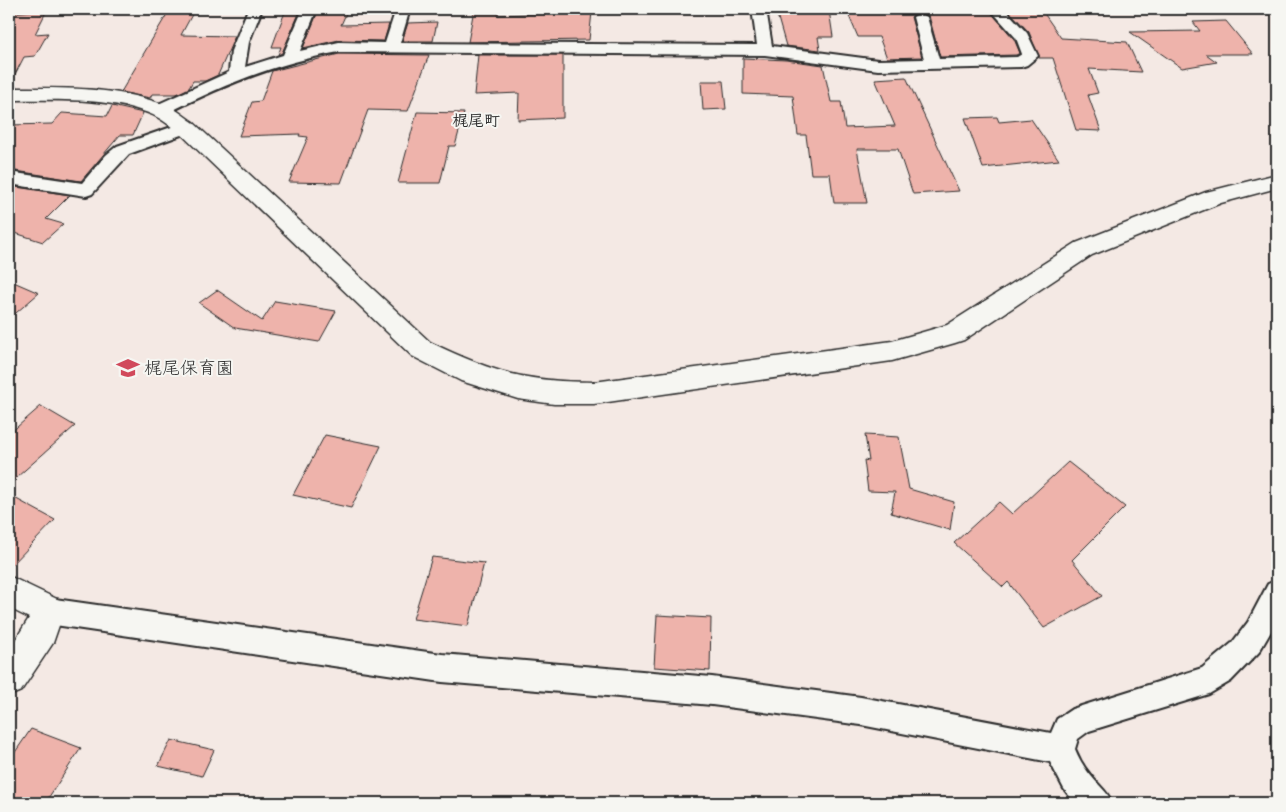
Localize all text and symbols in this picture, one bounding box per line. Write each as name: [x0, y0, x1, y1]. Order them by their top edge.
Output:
district label: 梶尾町: [452, 112, 500, 131]
school or university icon: 梶尾保育園: [115, 355, 141, 381]
place label: 梶尾保育園: [144, 358, 234, 379]

